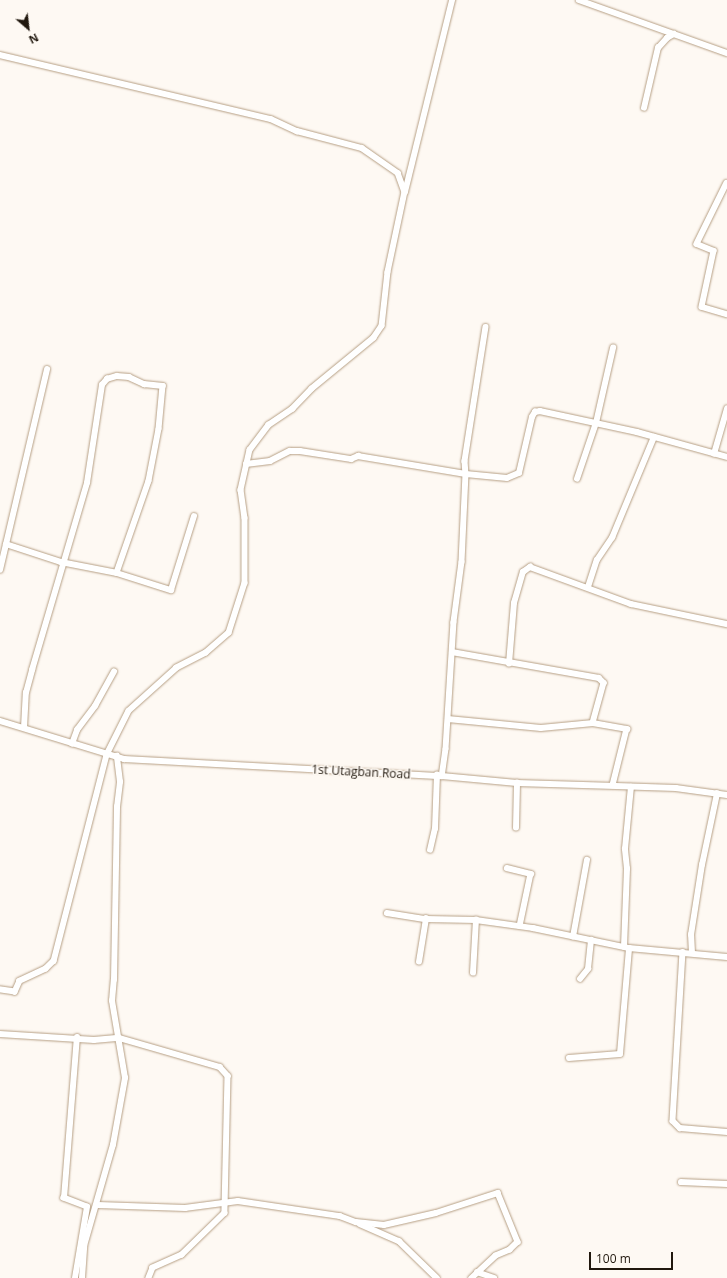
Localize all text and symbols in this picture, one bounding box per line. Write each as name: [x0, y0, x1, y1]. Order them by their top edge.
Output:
north arrow: [8, 8, 48, 48]
text: N: [26, 30, 41, 48]
street label: 1st Utagban Road: [311, 762, 411, 782]
scale bar: [591, 1244, 675, 1270]
text: 100 m: [596, 1250, 631, 1267]

